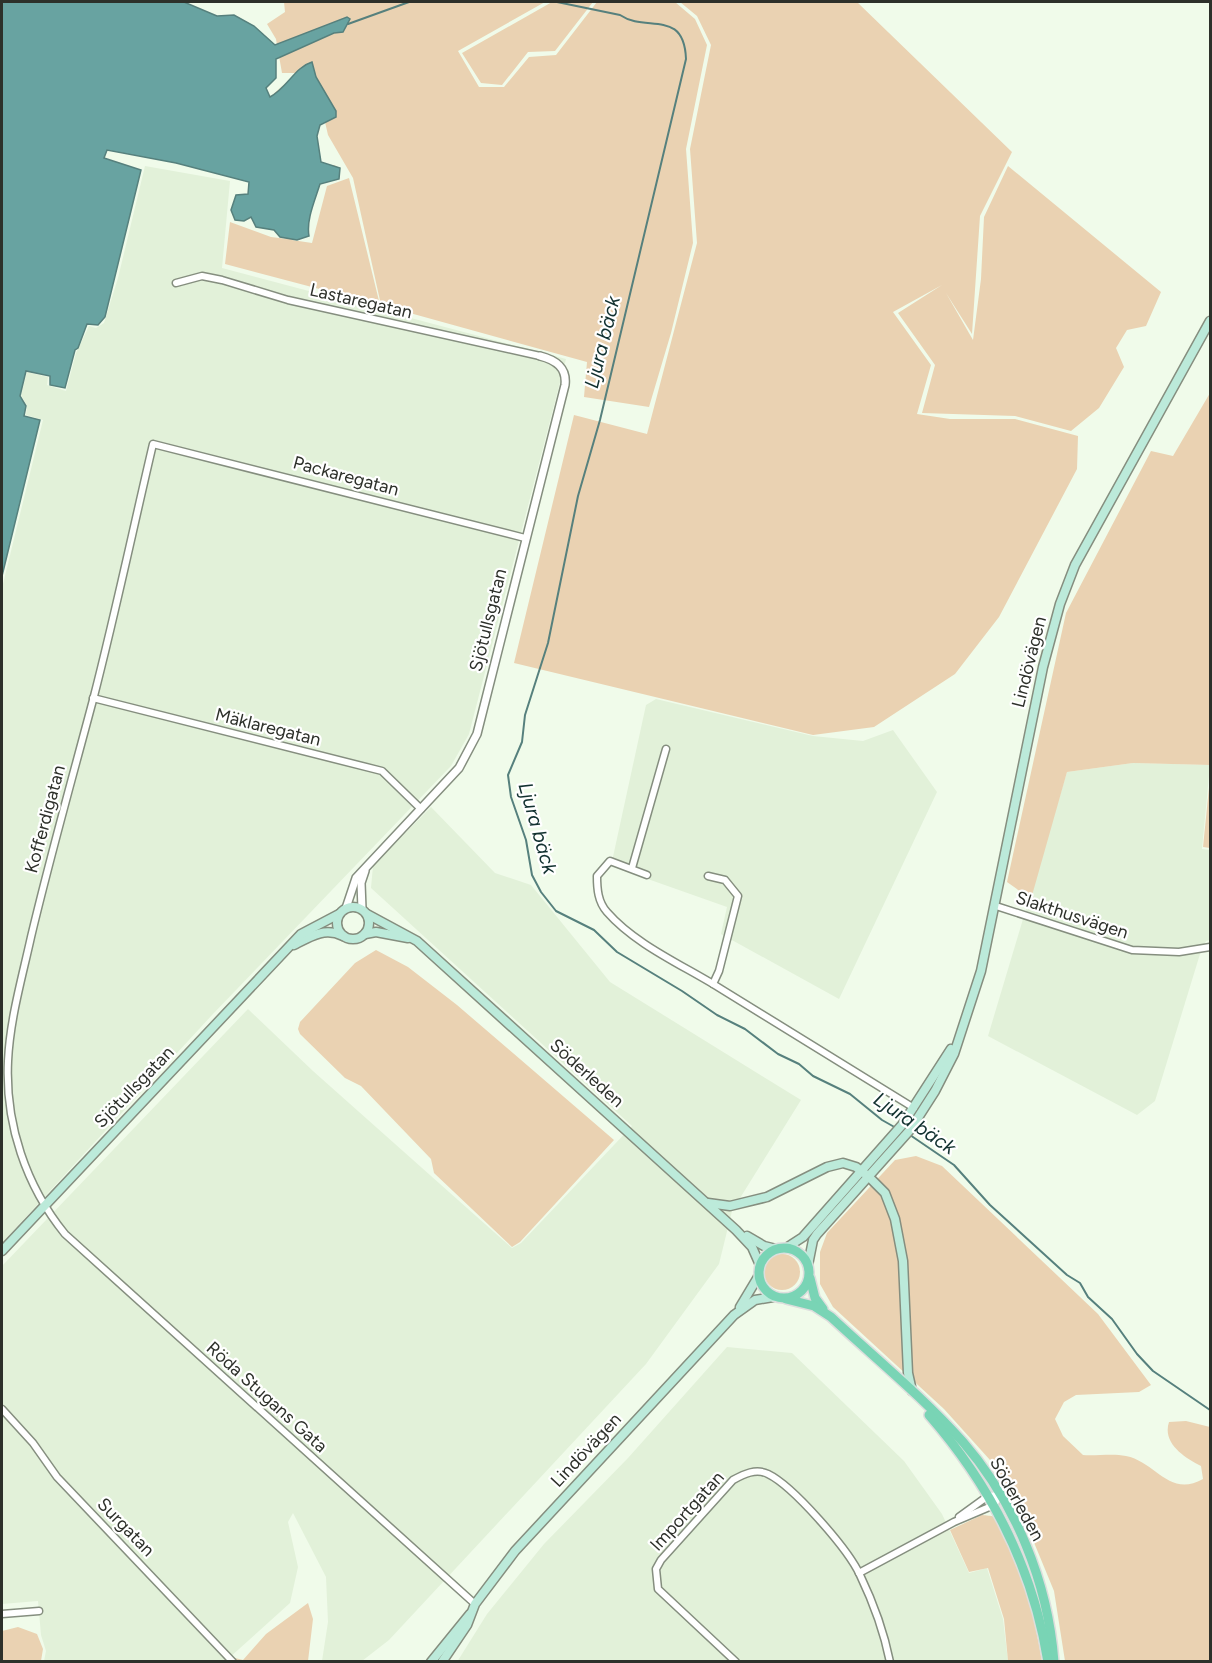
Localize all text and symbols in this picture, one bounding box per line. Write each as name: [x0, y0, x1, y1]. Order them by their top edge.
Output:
street label: Lastaregatan: [308, 279, 414, 323]
water label: Ljura bäck: [579, 292, 625, 391]
street label: Packaregatan: [291, 451, 401, 501]
street label: Sjötullsgatan: [465, 566, 511, 674]
street label: Lindövägen: [1007, 614, 1051, 710]
street label: Mäklaregatan: [213, 703, 323, 751]
street label: Kofferdigatan: [20, 763, 70, 875]
water label: Ljura bäck: [513, 779, 563, 878]
street label: Slakthusvägen: [1013, 886, 1131, 944]
street label: Söderleden: [545, 1034, 629, 1112]
street label: Sjötullsgatan: [90, 1042, 178, 1132]
water label: Ljura bäck: [869, 1087, 962, 1160]
street label: Röda Stugans Gata: [202, 1337, 332, 1457]
street label: Lindövägen: [546, 1408, 626, 1492]
street label: Söderleden: [985, 1453, 1049, 1545]
street label: Importgatan: [645, 1467, 729, 1555]
street label: Surgatan: [93, 1493, 159, 1561]

